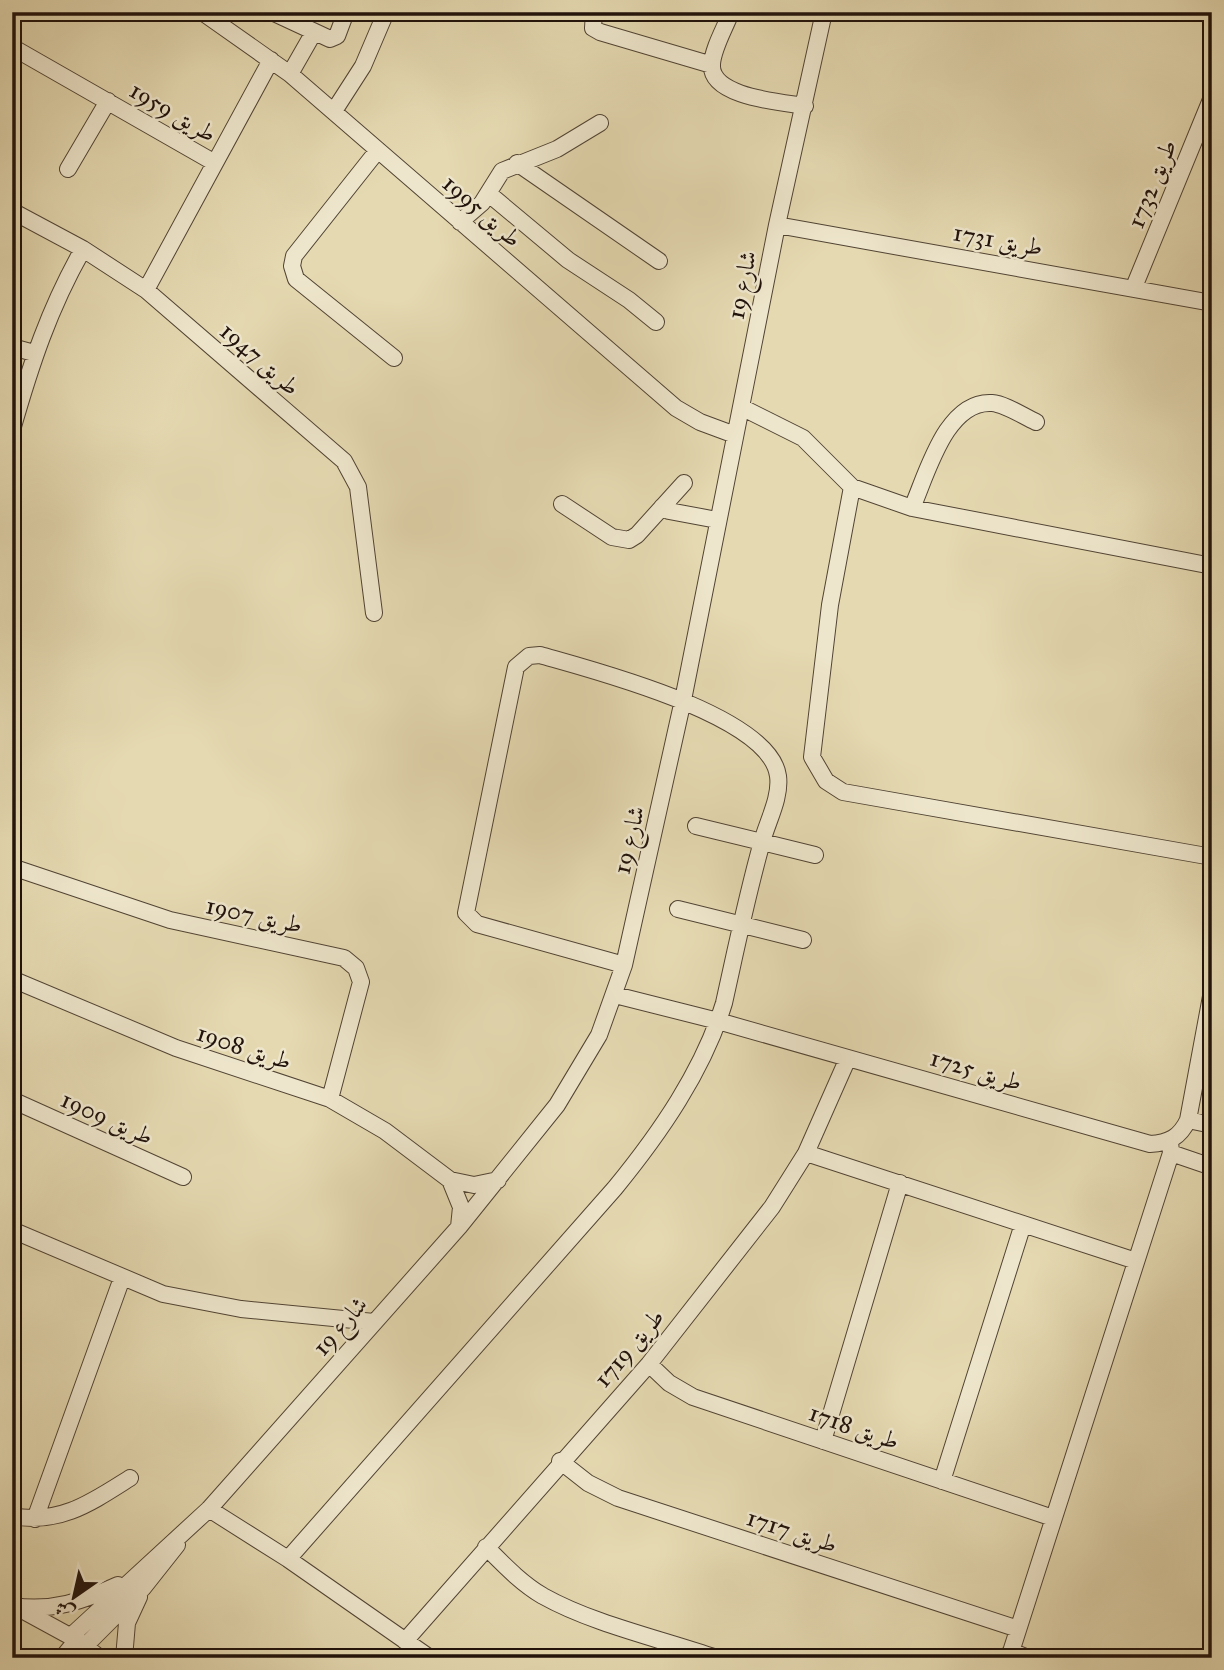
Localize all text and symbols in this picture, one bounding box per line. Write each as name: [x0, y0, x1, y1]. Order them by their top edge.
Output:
street label: طريق 1959: [124, 75, 222, 149]
street label: طريق 1732: [1121, 135, 1183, 233]
street label: طريق 1995: [436, 168, 528, 254]
street label: طريق 1731: [951, 217, 1045, 263]
street label: شارع 19: [721, 248, 768, 323]
street label: طريق 1947: [214, 316, 306, 402]
street label: شارع 19: [607, 803, 656, 878]
street label: طريق 1907: [203, 890, 305, 940]
street label: طريق 1908: [193, 1018, 295, 1076]
street label: طريق 1725: [927, 1043, 1025, 1097]
street label: طريق 1909: [56, 1084, 158, 1152]
street label: شارع 19: [306, 1290, 378, 1365]
street label: طريق 1719: [587, 1303, 671, 1393]
street label: طريق 1718: [805, 1398, 903, 1456]
street label: طريق 1717: [743, 1502, 841, 1560]
north arrow: [38, 1562, 108, 1632]
text: ش: [51, 1596, 79, 1625]

